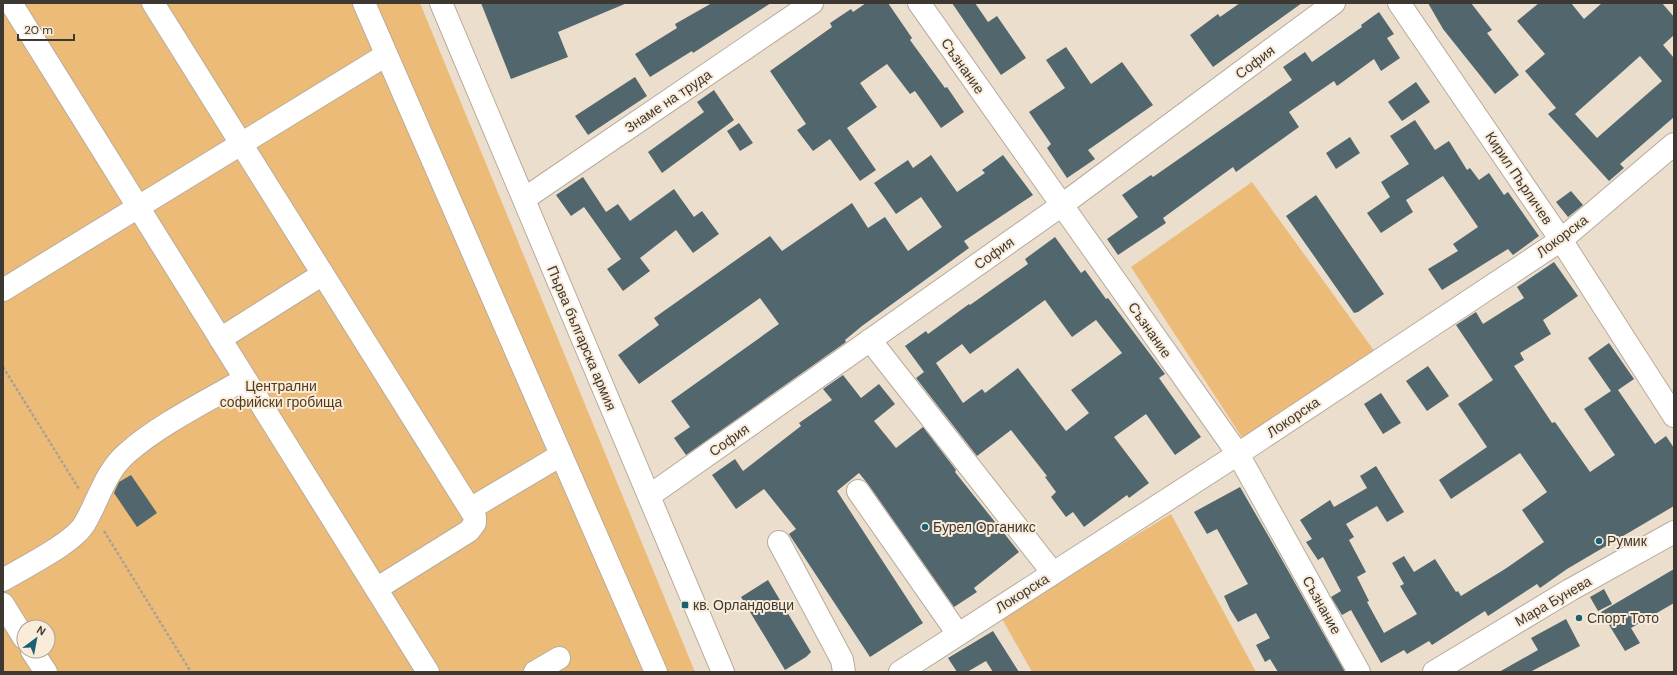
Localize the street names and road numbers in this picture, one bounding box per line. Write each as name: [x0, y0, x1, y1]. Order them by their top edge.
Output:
street label: Съзнание: [937, 35, 989, 98]
street label: София: [1232, 41, 1278, 83]
street label: Знаме на труда: [621, 65, 715, 137]
street label: Кирил Пърличев: [1481, 128, 1557, 228]
street label: Локорска: [1533, 211, 1592, 261]
street label: София: [970, 233, 1018, 273]
street label: Първа българска армия: [543, 263, 621, 413]
street label: Съзнание: [1124, 299, 1176, 362]
street label: Локорска: [1263, 393, 1323, 441]
street label: София: [705, 420, 753, 460]
street label: Локорска: [992, 569, 1052, 617]
street label: Мара Бунева: [1512, 572, 1595, 630]
street label: Съзнание: [1299, 573, 1346, 638]

